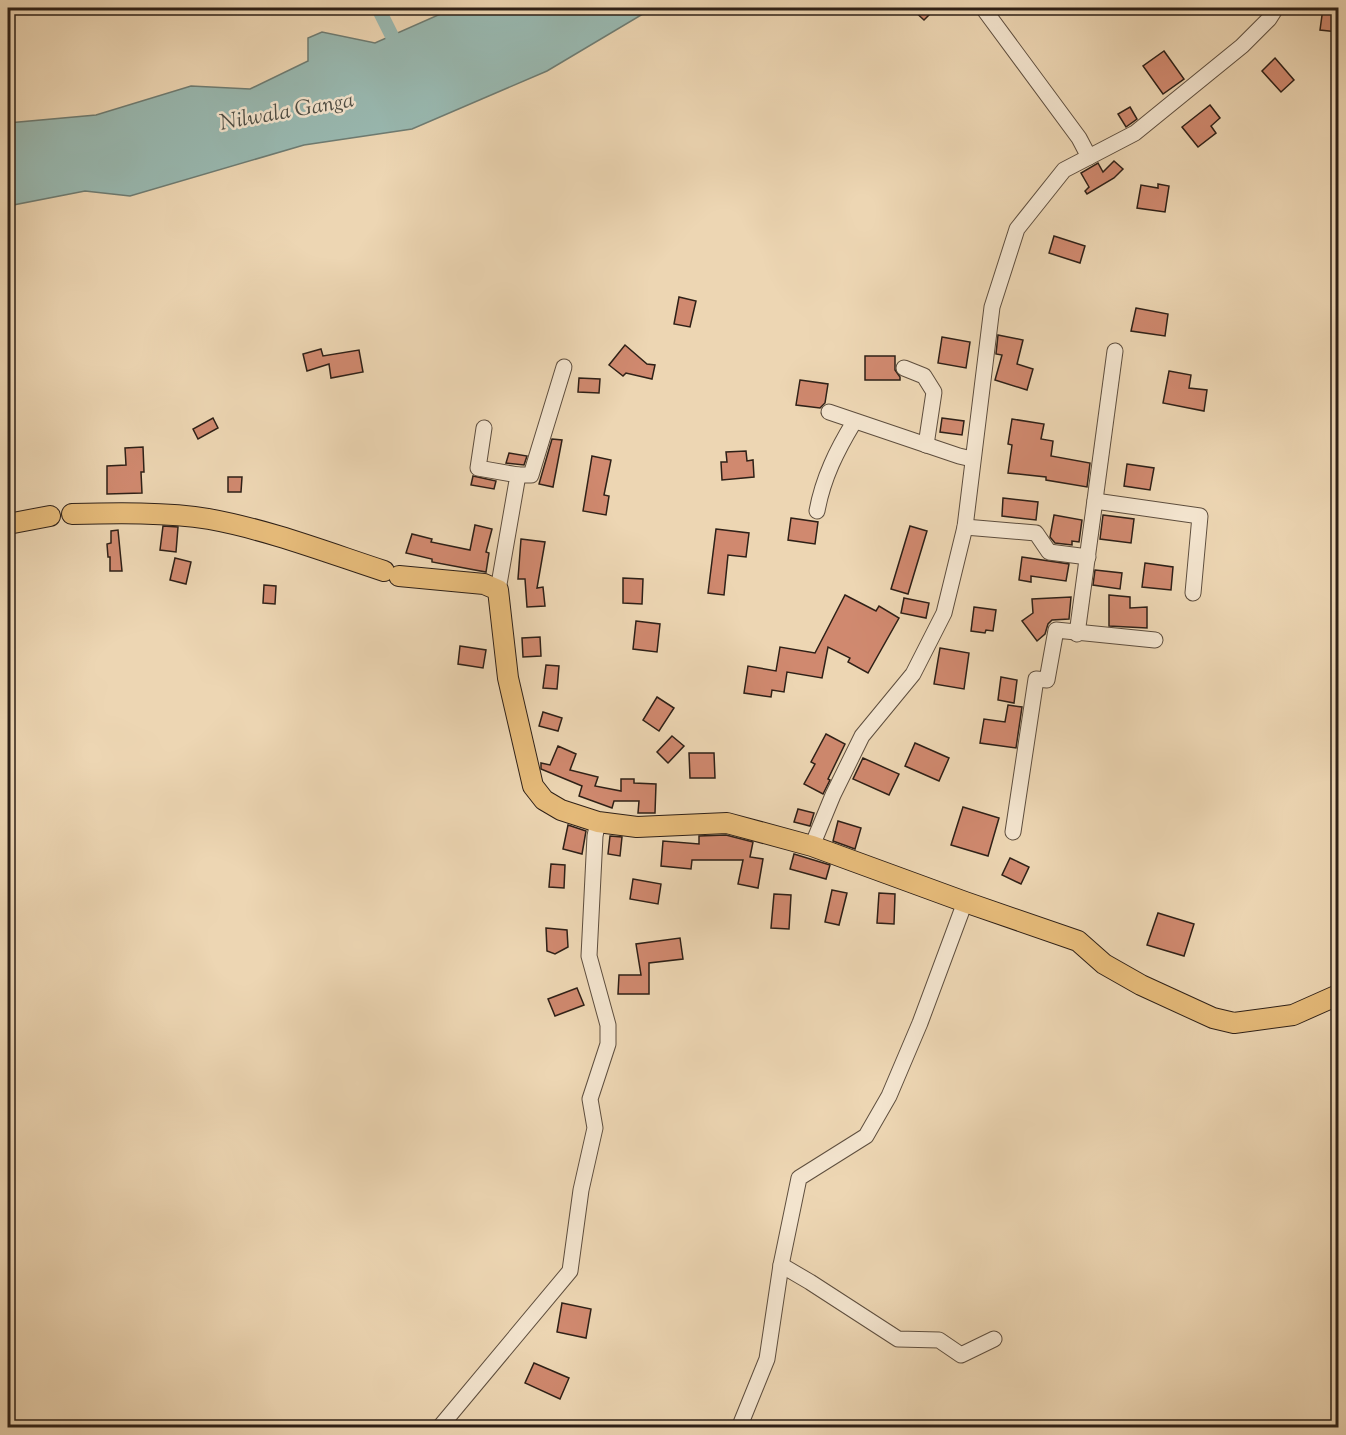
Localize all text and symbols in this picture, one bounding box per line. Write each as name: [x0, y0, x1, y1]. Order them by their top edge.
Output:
water label: Nilwala Ganga: [217, 85, 357, 141]

